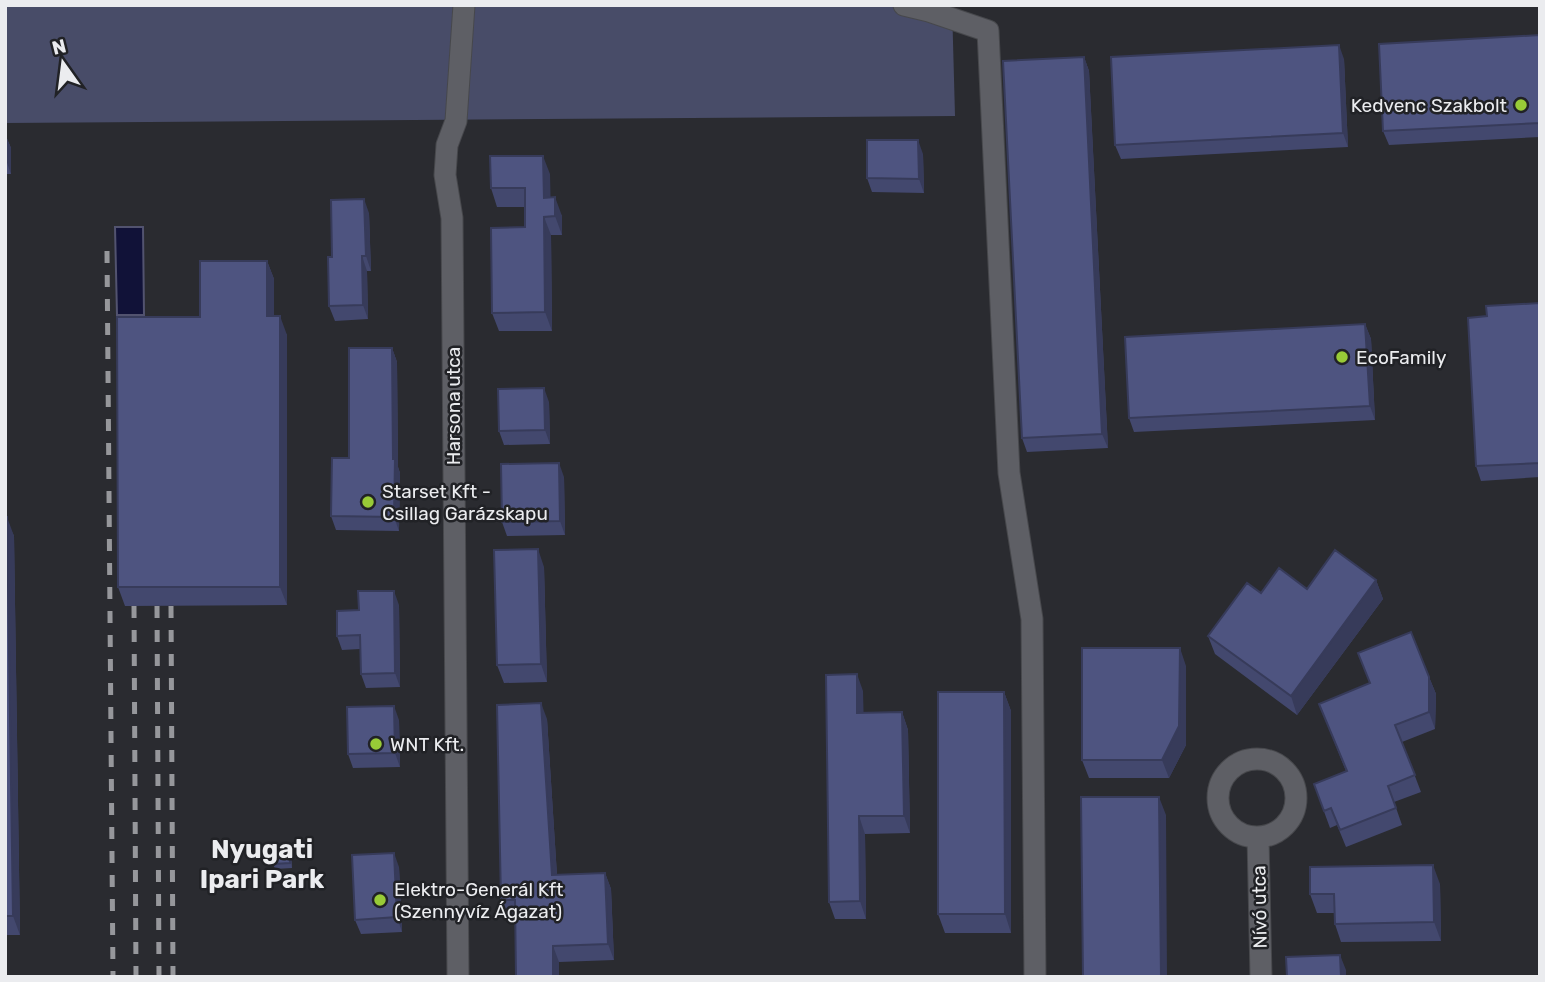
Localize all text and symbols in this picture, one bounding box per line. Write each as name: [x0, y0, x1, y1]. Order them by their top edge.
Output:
north arrow: [28, 28, 98, 98]
text: N: [50, 34, 68, 60]
place label: Kedvenc Szakbolt: [1351, 94, 1508, 117]
marker: Kedvenc Szakbolt: [1513, 97, 1529, 113]
place label: EcoFamily: [1356, 346, 1446, 369]
street label: Harsona utca: [442, 347, 465, 465]
marker: EcoFamily: [1334, 349, 1350, 365]
place label: Starset Kft - Csillag Garázskapu: [382, 480, 548, 525]
marker: Starset Kft - Csillag Garázskapu: [360, 494, 376, 510]
place label: WNT Kft.: [390, 733, 464, 756]
marker: WNT Kft.: [368, 736, 384, 752]
district label: Nyugati Ipari Park: [200, 834, 325, 895]
street label: Nívó utca: [1247, 865, 1272, 949]
place label: Elektro-Generál Kft (Szennyvíz Ágazat): [394, 878, 564, 923]
marker: Elektro-Generál Kft (Szennyvíz Ágazat): [372, 892, 388, 908]

